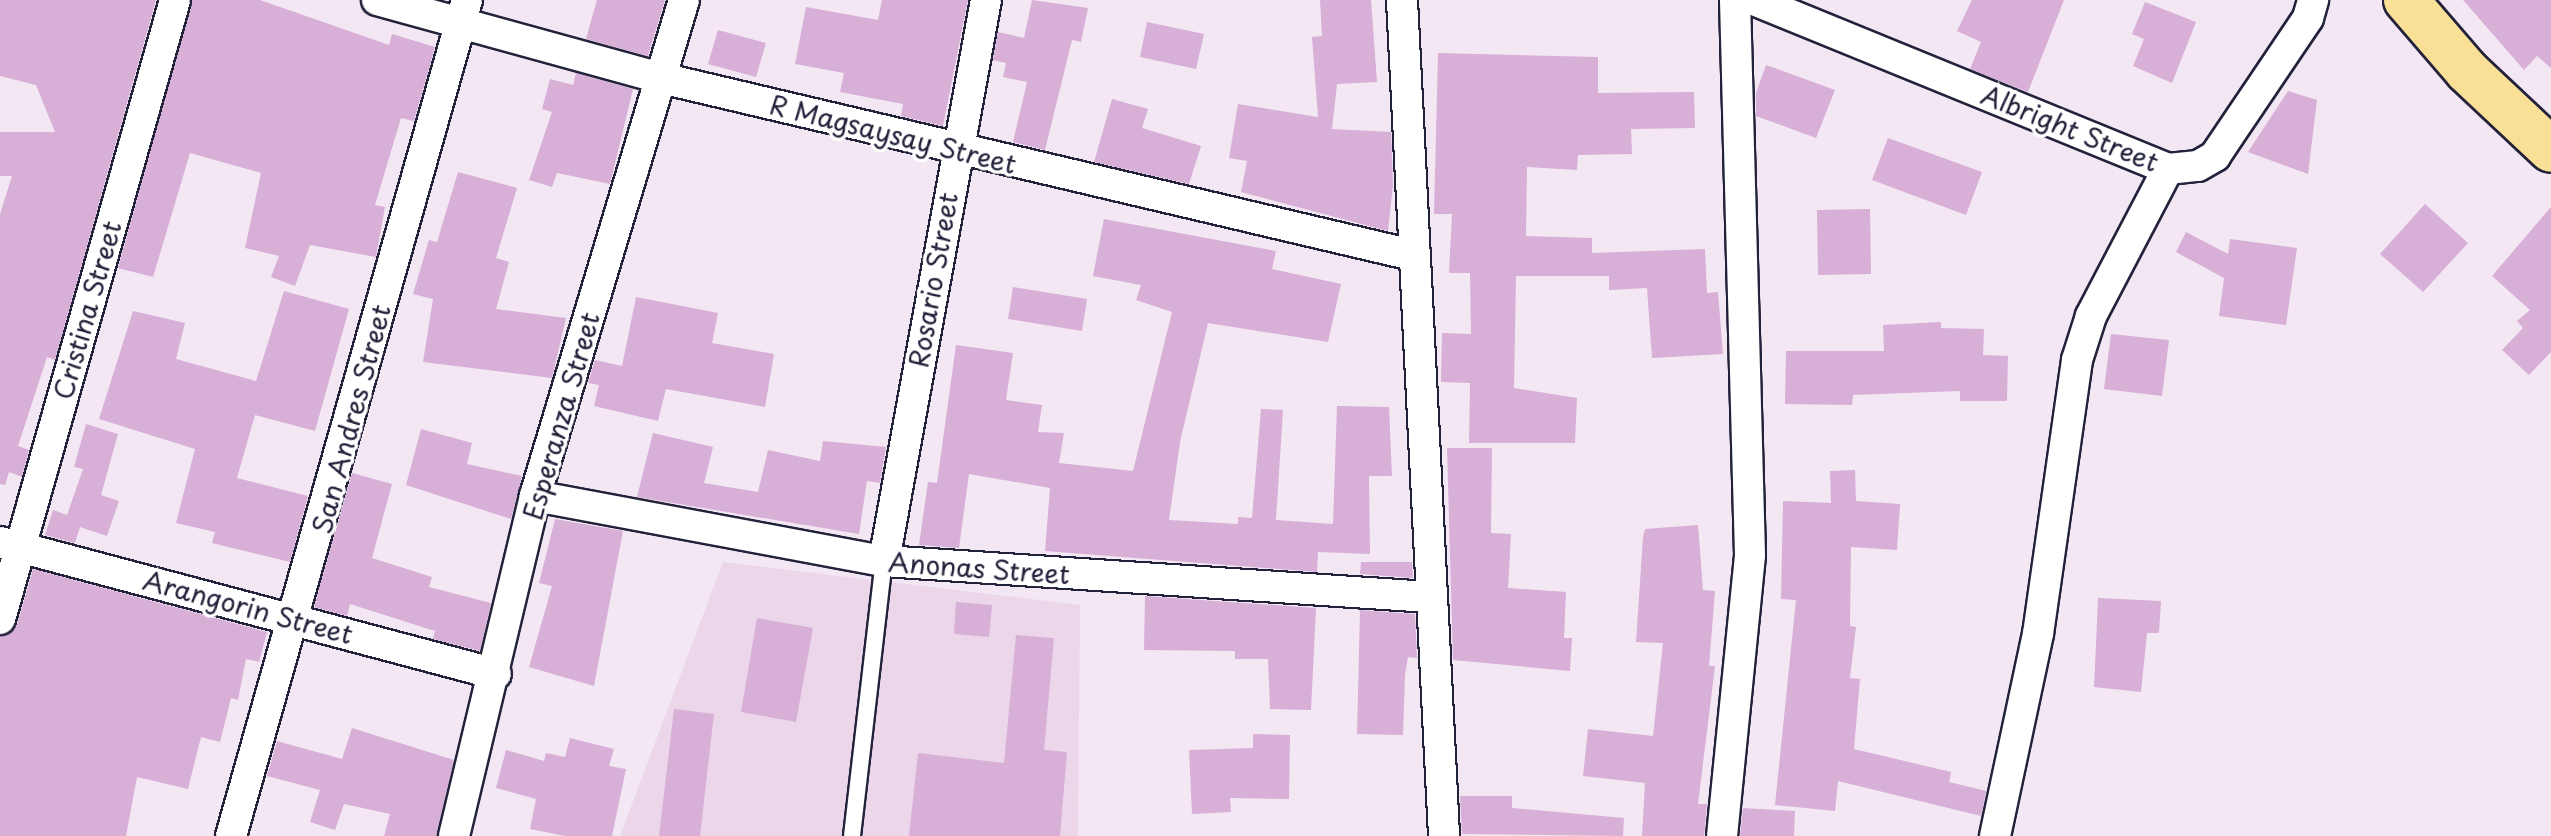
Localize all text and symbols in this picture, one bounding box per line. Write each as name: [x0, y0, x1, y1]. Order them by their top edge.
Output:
street label: Albright Street: [1977, 78, 2163, 178]
street label: R Magsaysay Street: [765, 88, 1021, 180]
street label: Rosario Street: [902, 189, 964, 371]
street label: Cristina Street: [46, 217, 128, 403]
street label: San Andres Street: [306, 302, 396, 536]
street label: Esperanza Street: [517, 309, 605, 523]
street label: Anonas Street: [887, 546, 1071, 590]
street label: Arangorin Street: [140, 564, 356, 650]

